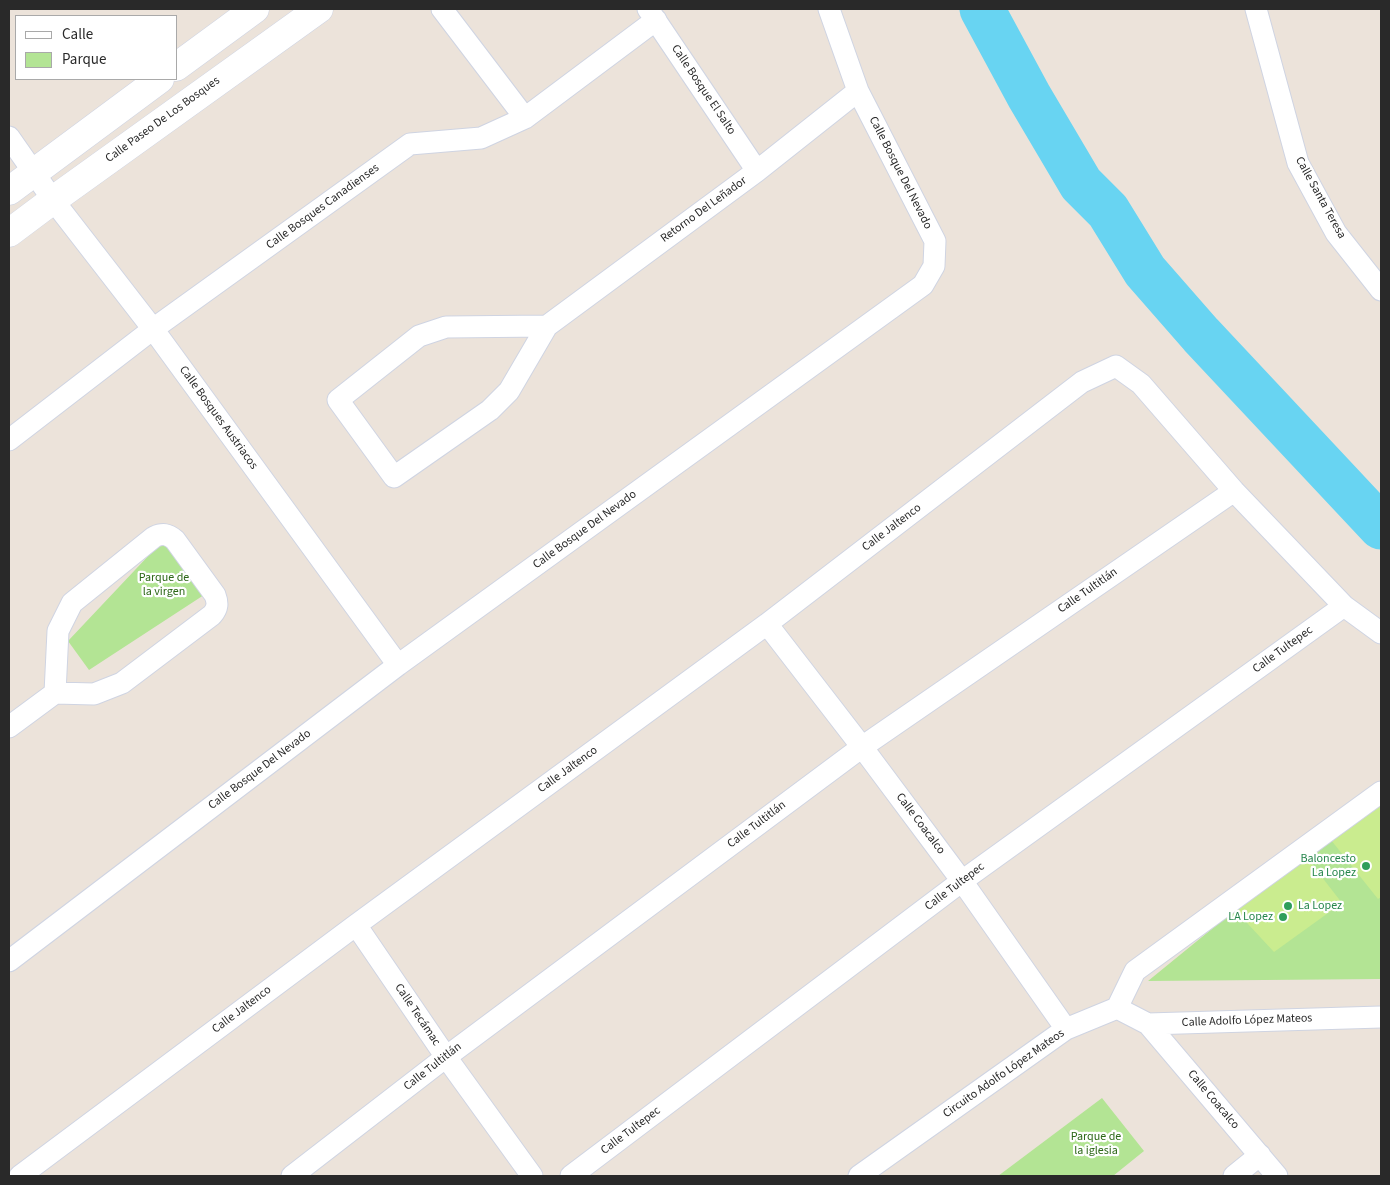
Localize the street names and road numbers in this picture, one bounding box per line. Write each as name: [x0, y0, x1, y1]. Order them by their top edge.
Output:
street label: Calle Bosque El Salto: [668, 42, 738, 138]
street label: Calle Paseo De Los Bosques: [103, 74, 223, 166]
street label: Calle Bosque Del Nevado: [865, 114, 935, 232]
street label: Calle Santa Teresa: [1292, 155, 1348, 241]
street label: Calle Bosques Canadienses: [264, 161, 382, 253]
street label: Retorno Del Leñador: [658, 174, 750, 246]
street label: Calle Bosques Austriacos: [176, 364, 260, 472]
street label: Calle Bosque Del Nevado: [530, 488, 640, 572]
street label: Calle Jaltenco: [860, 501, 924, 555]
street label: Calle Tultitlán: [1055, 565, 1121, 617]
street label: Calle Tultepec: [1250, 623, 1316, 677]
street label: Calle Bosque Del Nevado: [206, 727, 314, 813]
street label: Calle Jaltenco: [535, 743, 601, 797]
street label: Calle Coacalco: [892, 791, 948, 857]
street label: Calle Tultitlán: [725, 798, 789, 852]
street label: Calle Tultepec: [922, 860, 988, 914]
street label: Calle Tecámac: [391, 981, 443, 1049]
street label: Calle Jaltenco: [210, 983, 274, 1037]
street label: Calle Adolfo López Mateos: [1181, 1012, 1313, 1030]
street label: Circuito Adolfo López Mateos: [941, 1027, 1067, 1121]
street label: Calle Tultitlán: [401, 1040, 465, 1094]
street label: Calle Coacalco: [1184, 1067, 1242, 1133]
street label: Calle Tultepec: [598, 1104, 664, 1158]

